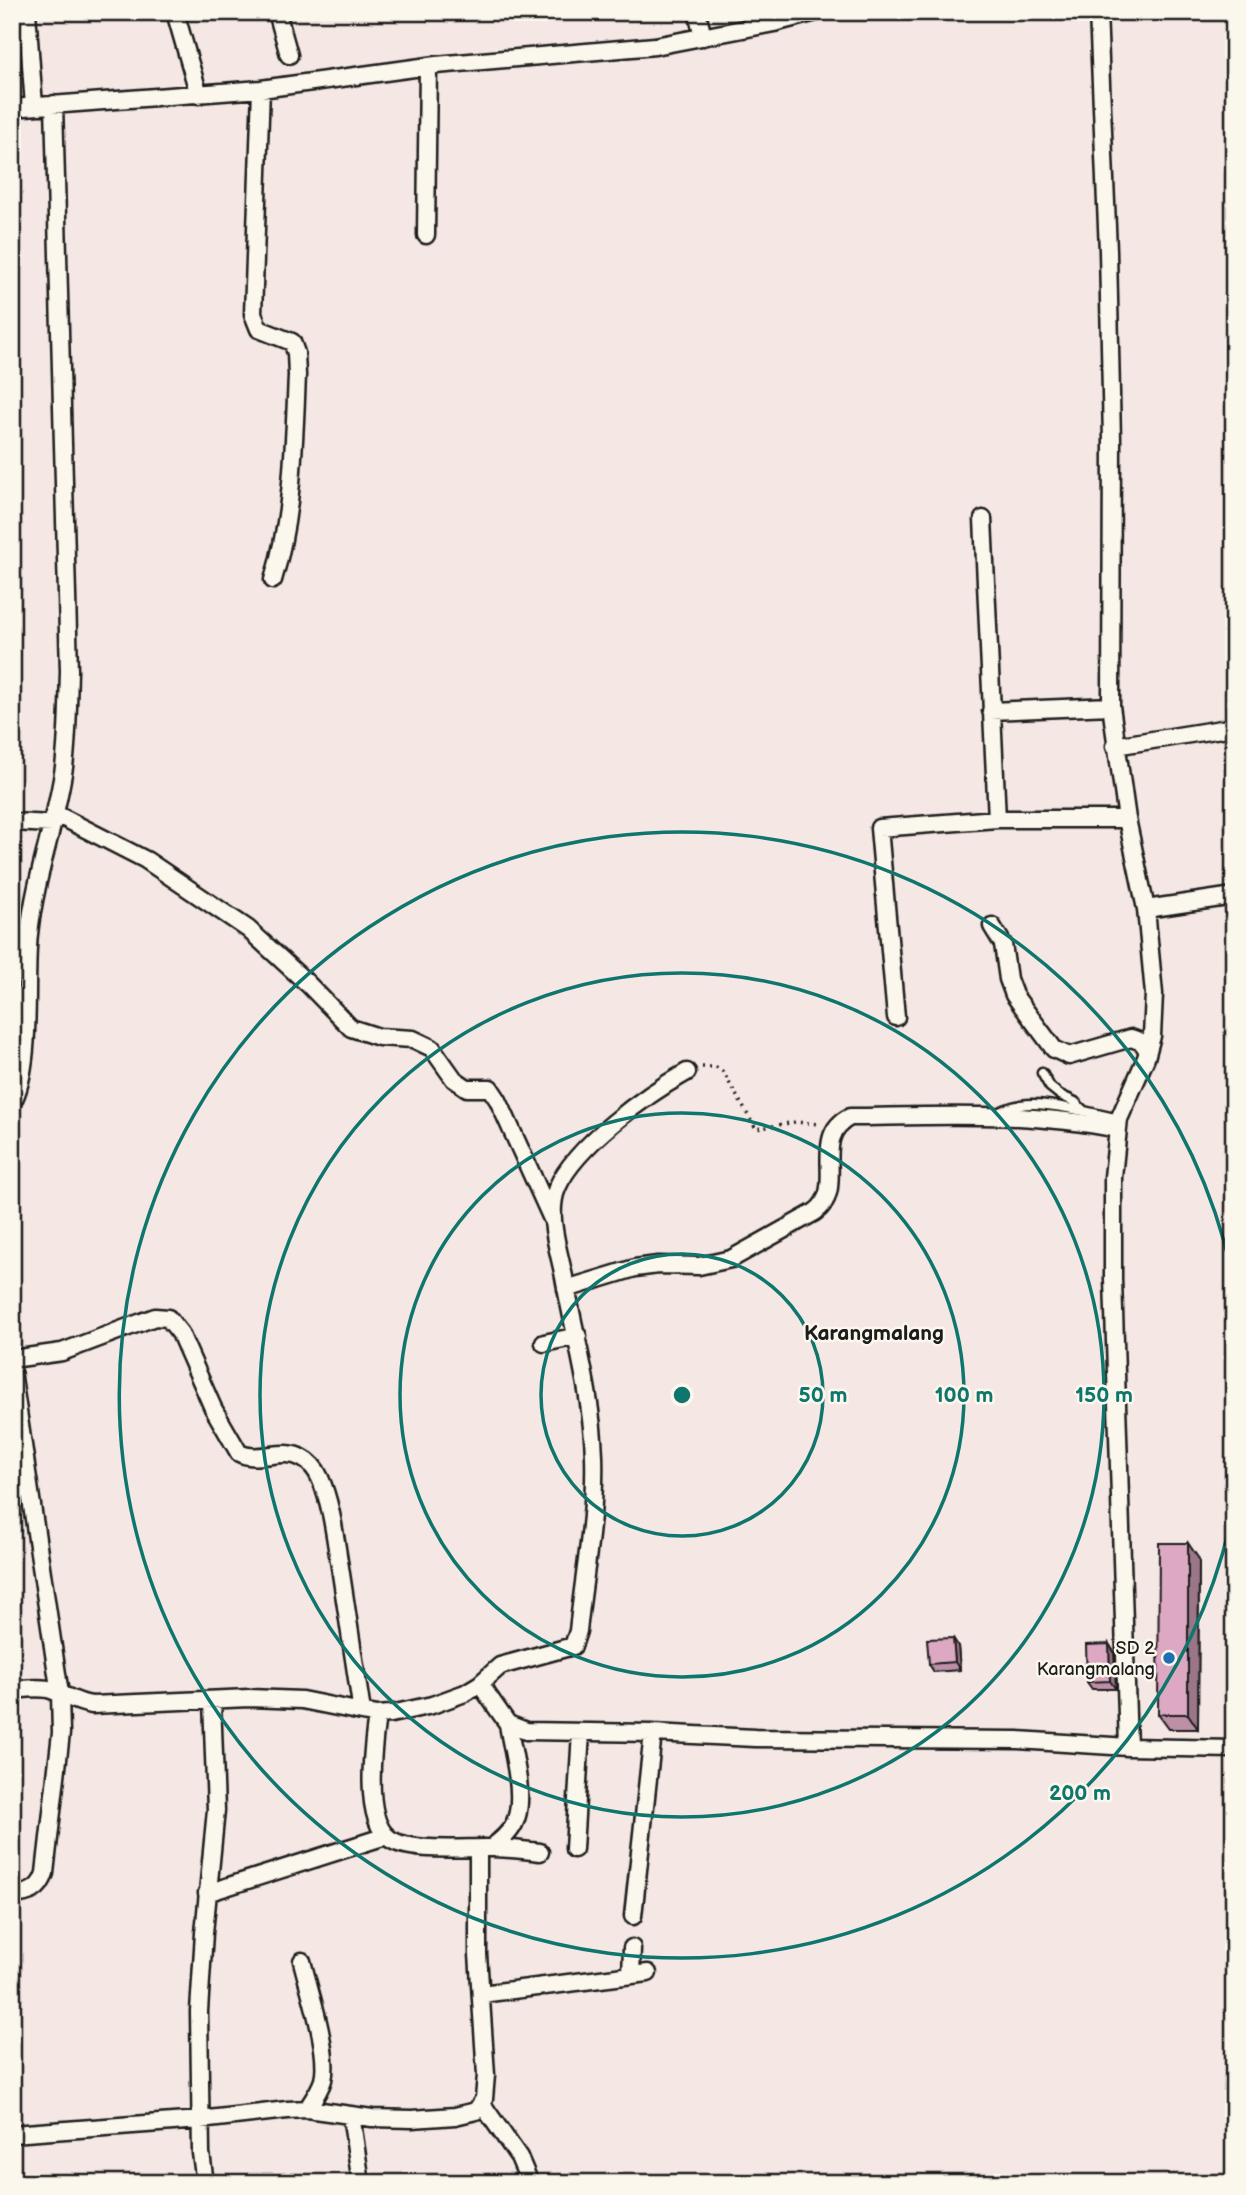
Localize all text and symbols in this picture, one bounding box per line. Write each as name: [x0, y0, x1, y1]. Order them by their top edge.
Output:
district label: Karangmalang: [804, 1321, 944, 1346]
centre of rings: [670, 1383, 694, 1407]
text: 50 m: [799, 1383, 847, 1408]
text: 100 m: [935, 1383, 993, 1408]
text: 150 m: [1075, 1383, 1133, 1408]
place label: SD 2 Karangmalang: [1037, 1638, 1155, 1680]
marker: SD 2 Karangmalang: [1161, 1650, 1177, 1666]
text: 200 m: [1049, 1781, 1111, 1806]

